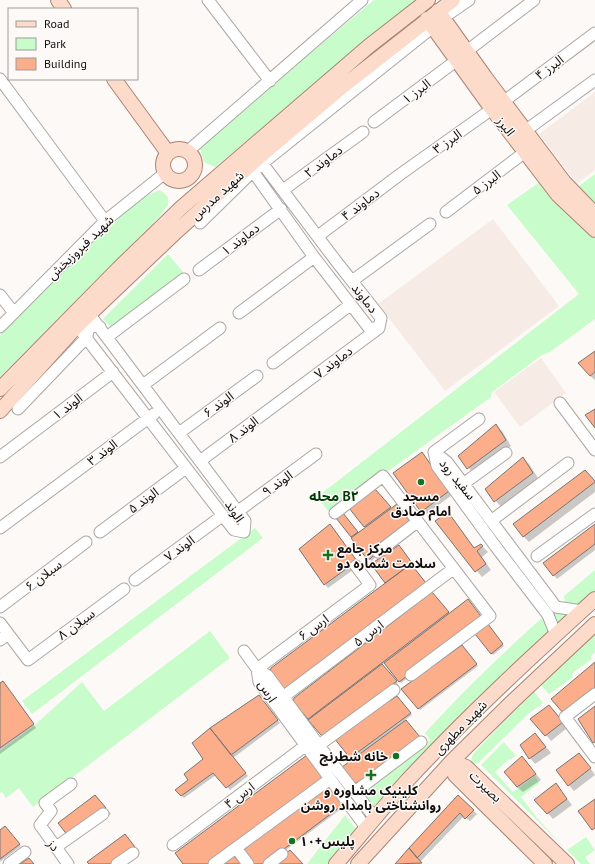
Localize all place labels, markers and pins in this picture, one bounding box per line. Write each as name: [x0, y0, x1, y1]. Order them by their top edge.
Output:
marker: مسجد امام صادق: [416, 477, 426, 487]
place label: مسجد امام صادق: [391, 488, 451, 521]
place label: مرکز جامع سلامت شماره دو: [337, 540, 436, 572]
marker: مرکز جامع سلامت شماره دو: [322, 549, 334, 561]
place label: خانه شطرنج: [320, 748, 388, 766]
marker: خانه شطرنج: [391, 751, 401, 761]
marker: کلینیک مشاوره و روانشناختی بامداد روشن: [365, 769, 377, 781]
place label: کلینیک مشاوره و روانشناختی بامداد روشن: [301, 782, 441, 814]
place label: پلیس+۱۰: [300, 833, 355, 850]
marker: پلیس+۱۰: [287, 836, 297, 846]

